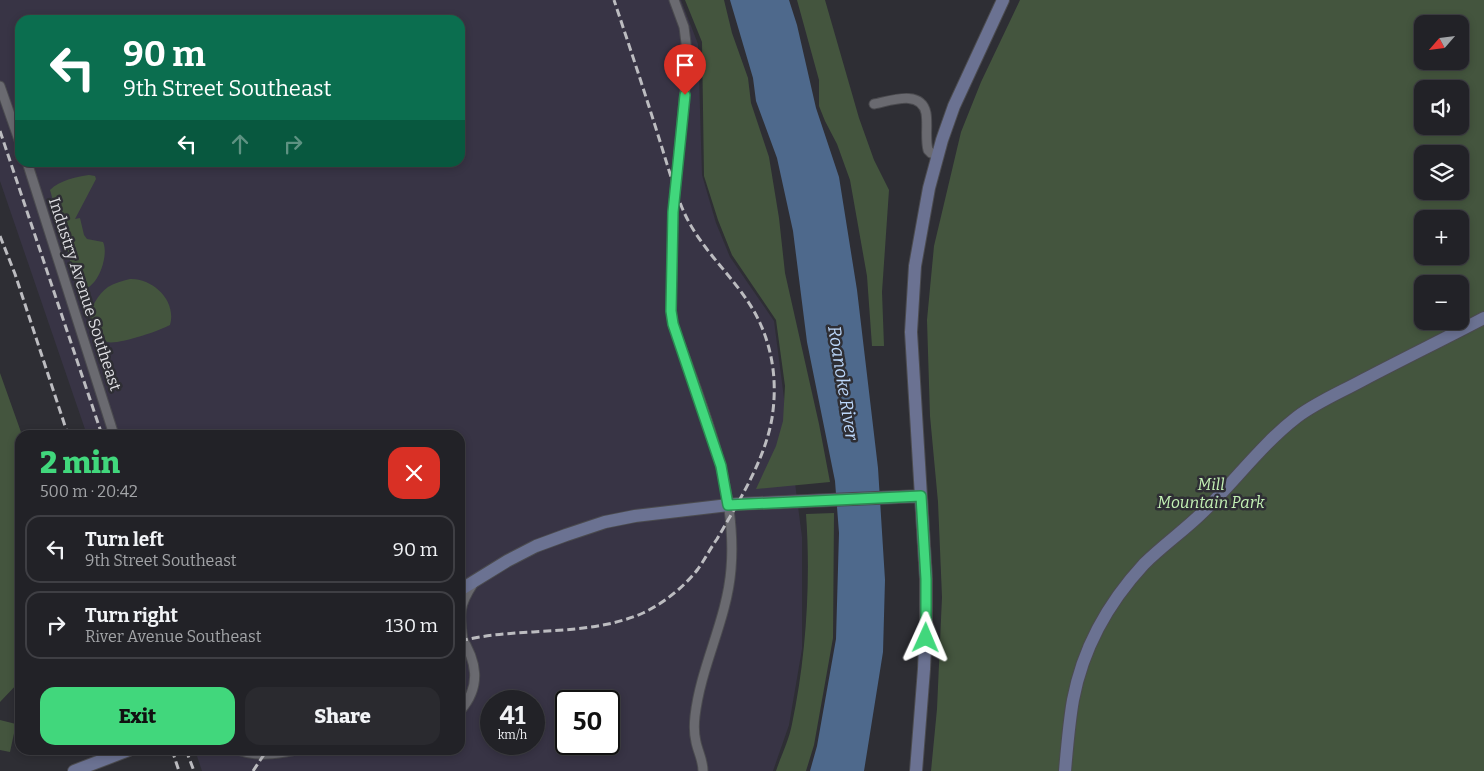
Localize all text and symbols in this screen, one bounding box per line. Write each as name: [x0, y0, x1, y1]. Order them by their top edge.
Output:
north arrow: [1414, 15, 1469, 70]
map controls: [1414, 15, 1469, 330]
text: 90 m: [123, 33, 206, 75]
icon: left: [40, 35, 105, 100]
pin: [664, 44, 706, 95]
icon: arrive: [671, 51, 699, 79]
text: 9th Street Southeast: [123, 75, 331, 102]
button: sound: [1414, 80, 1469, 135]
icon: left: [173, 130, 201, 158]
icon: ahead: [226, 130, 254, 158]
icon: right: [279, 130, 307, 158]
button: layers: [1414, 145, 1469, 200]
street label: Industry Avenue Southeast: [45, 195, 125, 393]
button: +: [1414, 210, 1469, 265]
button: −: [1414, 275, 1469, 330]
water label: Roanoke River: [823, 324, 863, 443]
text: 2 min: [40, 445, 120, 481]
button: close: [388, 447, 440, 499]
park label: Mill Mountain Park: [1157, 475, 1265, 512]
text: 500 m · 20:42: [40, 482, 138, 501]
text: Turn left: [85, 528, 164, 551]
icon: left: [42, 535, 70, 563]
text: 90 m: [393, 538, 438, 561]
text: 9th Street Southeast: [85, 551, 237, 570]
text: Turn right: [85, 604, 178, 627]
icon: right: [42, 611, 70, 639]
position arrow: [899, 611, 951, 663]
text: 130 m: [385, 614, 438, 637]
text: River Avenue Southeast: [85, 627, 261, 646]
button: Exit: [40, 687, 235, 745]
button: Share: [245, 687, 440, 745]
speed limit sign: 50: [555, 690, 620, 755]
text: 41: [499, 701, 526, 731]
text: km/h: [498, 728, 527, 742]

